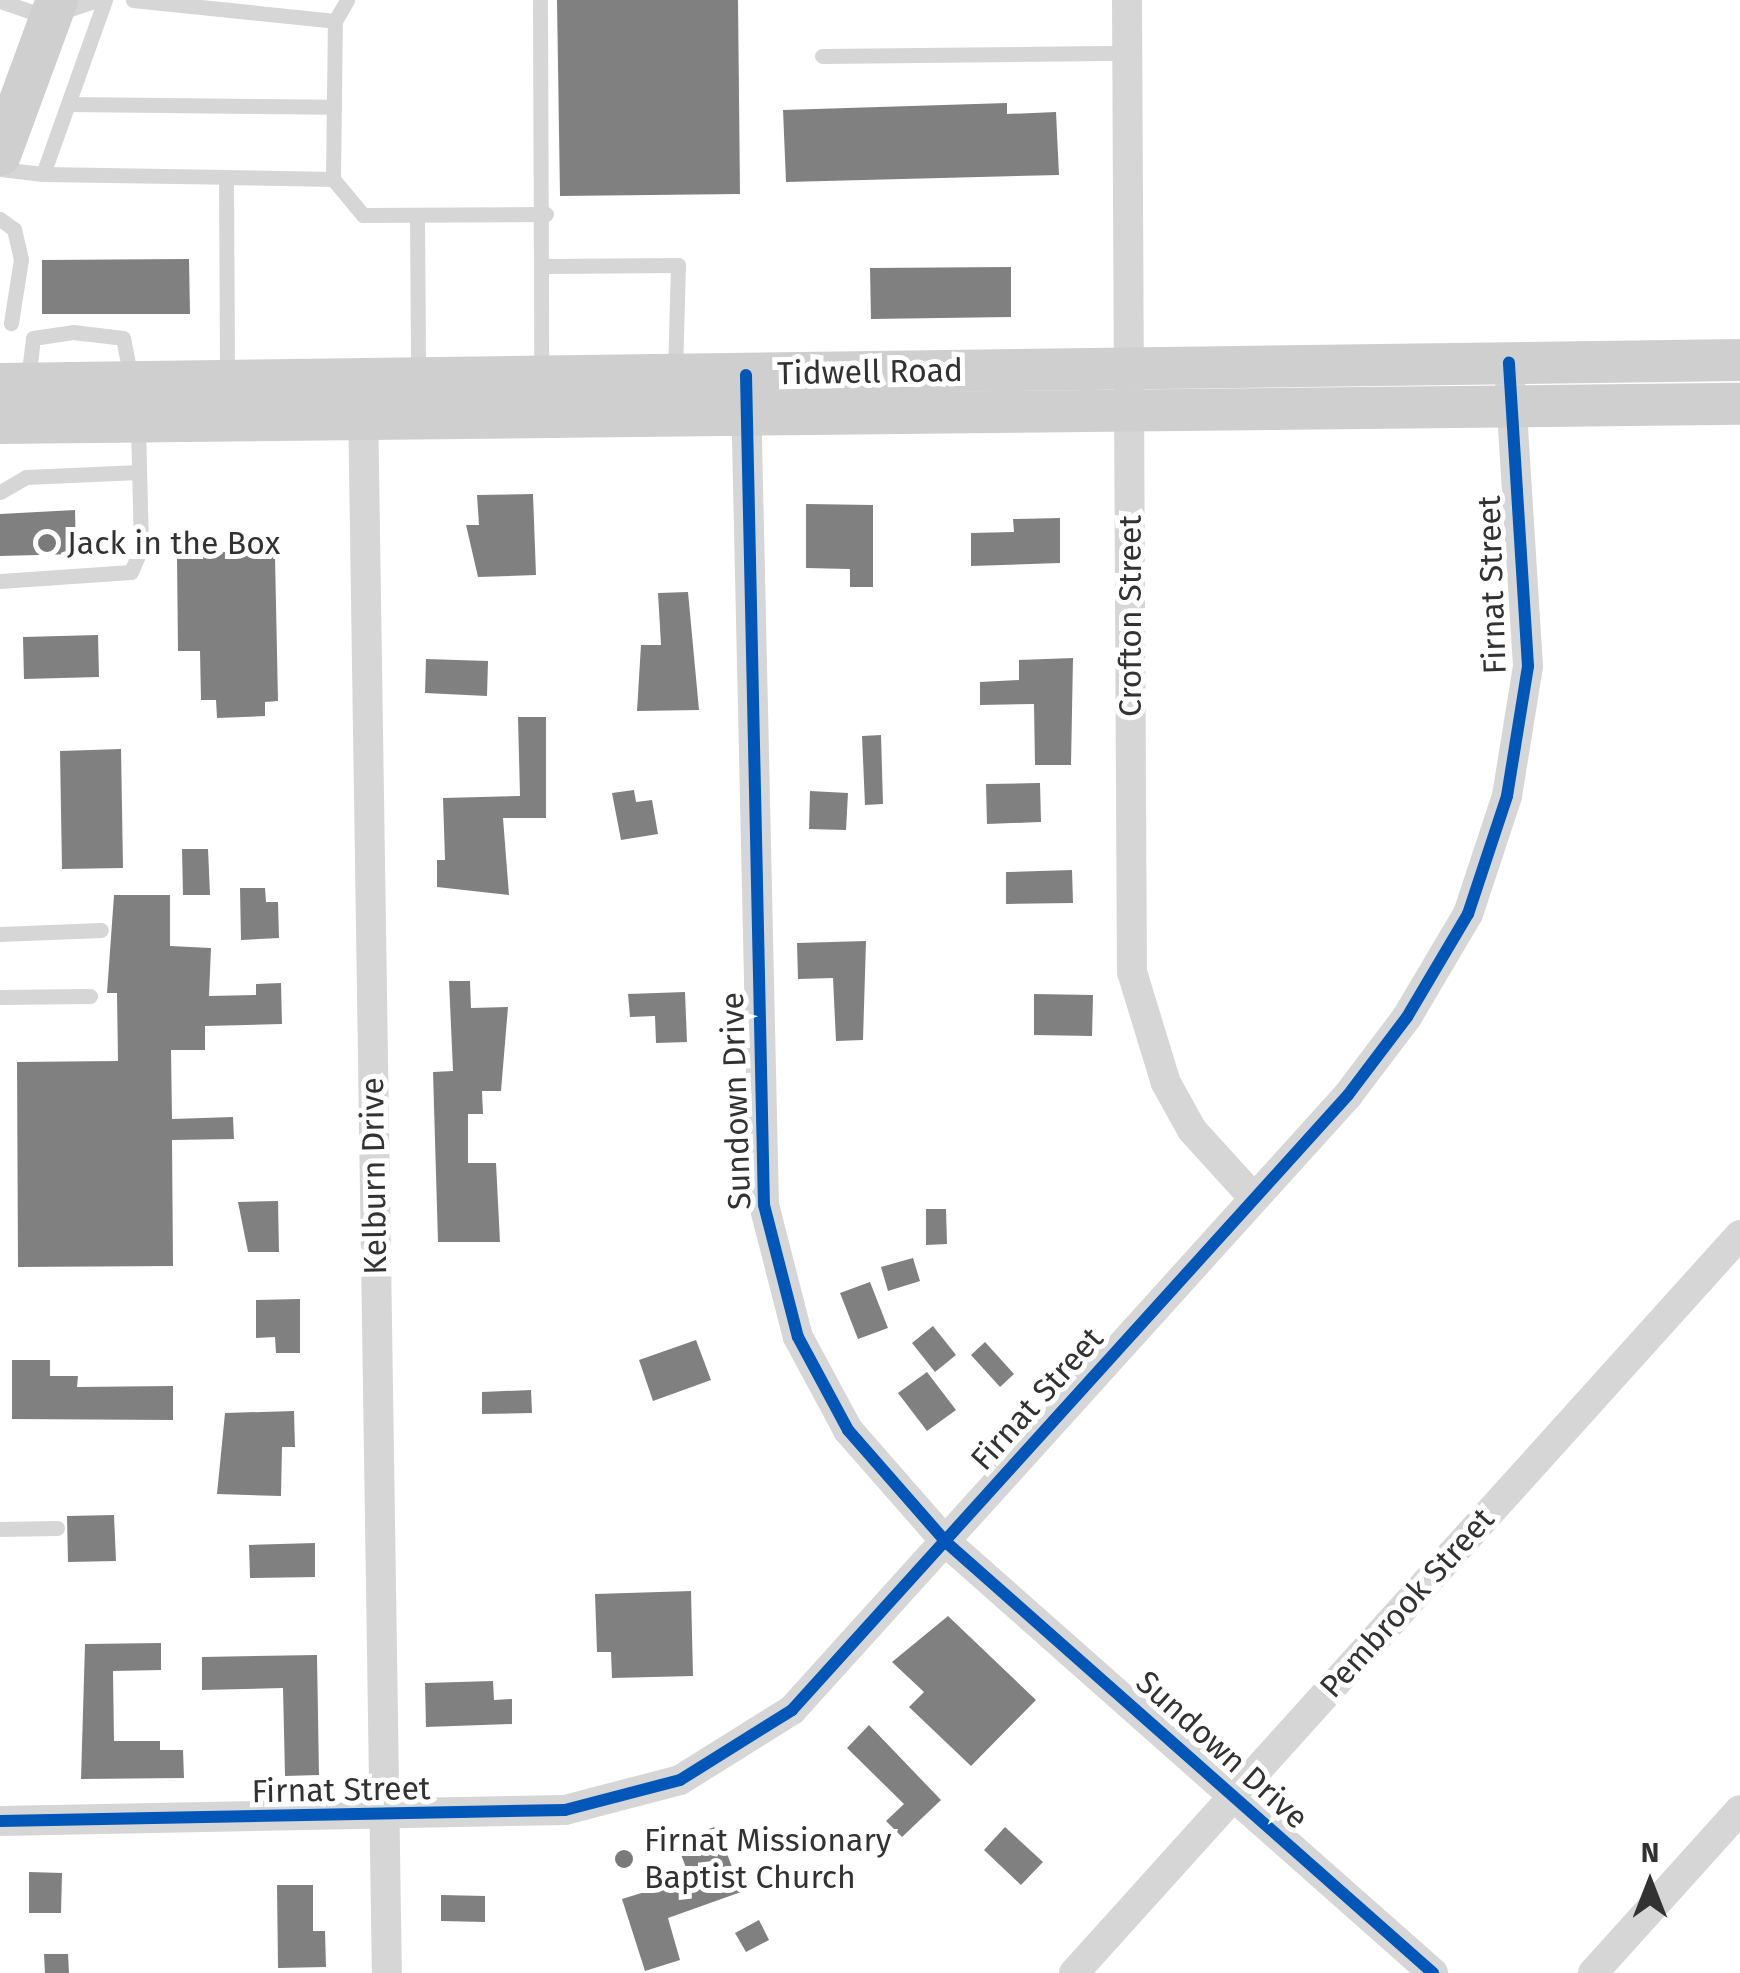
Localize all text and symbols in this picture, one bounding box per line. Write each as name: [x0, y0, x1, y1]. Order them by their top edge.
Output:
street label: Tidwell Road: [777, 351, 963, 393]
street label: Firnat Street: [1470, 495, 1514, 675]
street label: Crofton Street: [1111, 515, 1149, 717]
place label: Jack in the Box: [67, 524, 280, 562]
marker: Jack in the Box: [36, 532, 58, 554]
street label: Sundown Drive: [713, 991, 759, 1211]
street label: Kelburn Drive: [353, 1077, 395, 1275]
street label: Firnat Street: [963, 1320, 1111, 1478]
street label: Pembrook Street: [1312, 1500, 1502, 1706]
street label: Sundown Drive: [1128, 1663, 1316, 1837]
street label: Firnat Street: [251, 1769, 431, 1811]
place label: Firnat Missionary Baptist Church: [644, 1822, 892, 1897]
north arrow: [1600, 1833, 1700, 1933]
text: N: [1641, 1836, 1659, 1869]
marker: Firnat Missionary Baptist Church: [613, 1848, 635, 1870]

